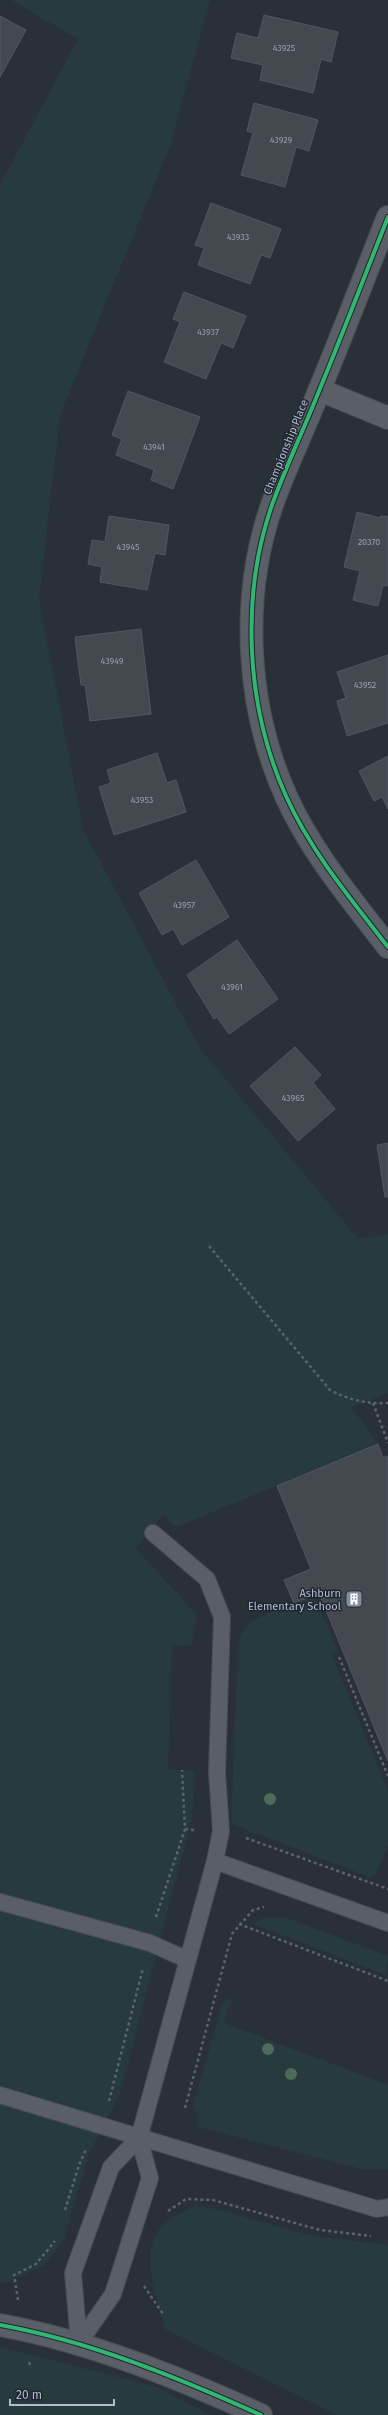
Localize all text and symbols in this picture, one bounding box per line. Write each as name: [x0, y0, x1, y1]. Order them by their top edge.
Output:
house number: 43925: [273, 43, 296, 53]
house number: 43929: [270, 135, 293, 145]
house number: 43933: [227, 232, 249, 242]
house number: 43937: [197, 327, 219, 337]
street label: Championship Place: [261, 398, 311, 496]
house number: 43941: [143, 442, 165, 452]
house number: 20370: [358, 537, 380, 547]
house number: 43945: [117, 542, 140, 552]
house number: 43949: [101, 656, 124, 666]
house number: 43952: [354, 680, 376, 690]
house number: 43953: [131, 795, 153, 805]
house number: 43957: [173, 900, 195, 910]
house number: 43961: [221, 982, 243, 992]
house number: 43965: [281, 1093, 305, 1103]
place label: Ashburn Elementary School: [248, 1587, 341, 1613]
building icon: Ashburn Elementary School: [344, 1589, 364, 1609]
scale bar: [10, 2381, 114, 2407]
text: 20 m: [16, 2388, 42, 2402]

